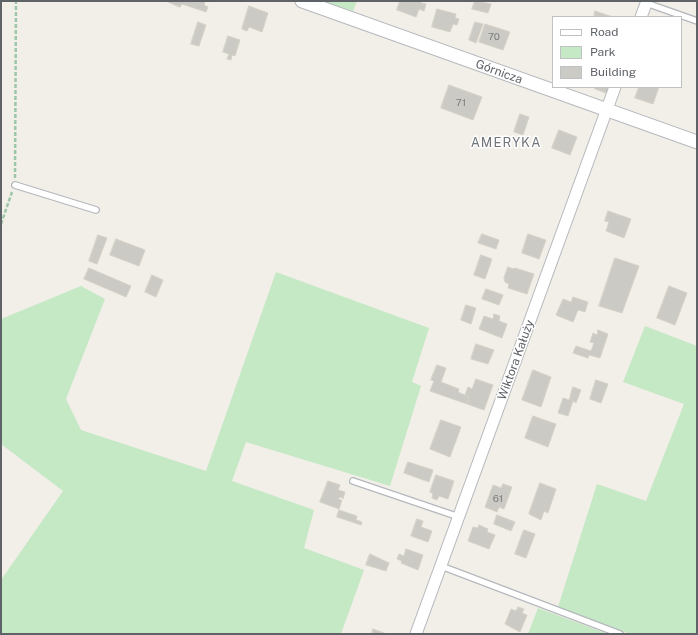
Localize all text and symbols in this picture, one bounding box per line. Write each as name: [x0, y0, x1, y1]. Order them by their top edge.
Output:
legend: [552, 16, 682, 88]
text: Road: [590, 25, 618, 39]
house number: 70: [488, 31, 500, 43]
text: Park: [590, 45, 616, 59]
street label: Górnicza: [474, 57, 524, 87]
text: Building: [590, 65, 636, 79]
house number: 71: [456, 97, 466, 109]
district label: AMERYKA: [471, 135, 541, 151]
street label: Wiktora Kałuży: [495, 318, 537, 402]
house number: 61: [493, 493, 503, 505]

